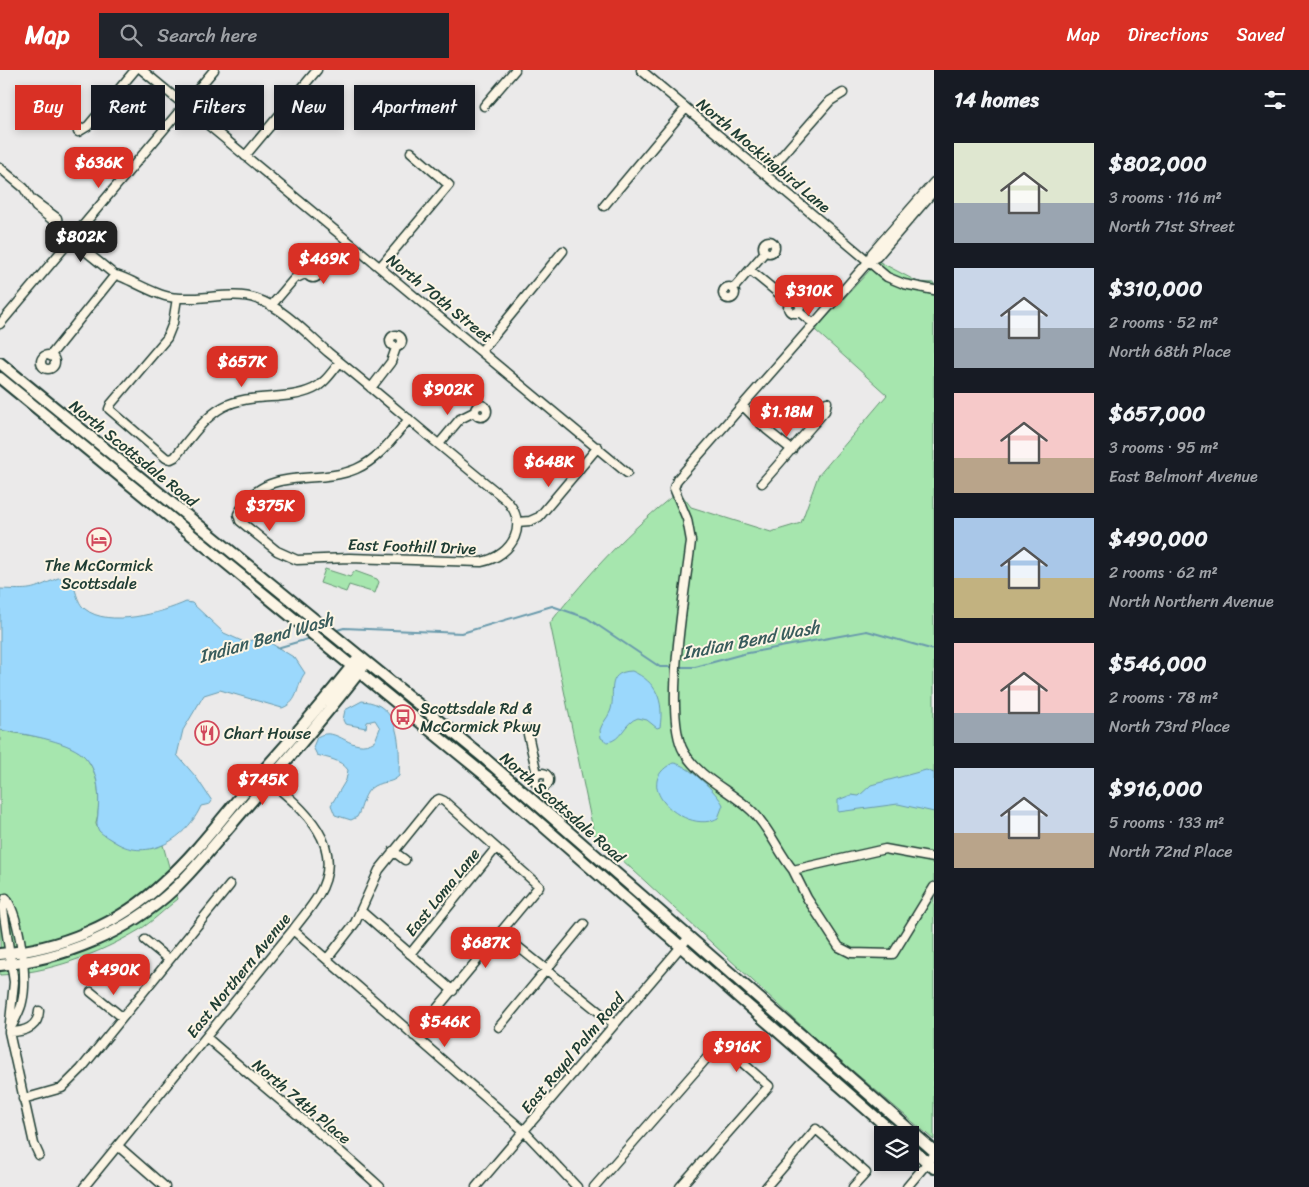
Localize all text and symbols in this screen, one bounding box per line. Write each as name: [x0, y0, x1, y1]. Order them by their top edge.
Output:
search box: [99, 13, 449, 58]
text: Map: [25, 14, 69, 56]
text: Search here: [157, 19, 257, 52]
text: Map: [1067, 19, 1100, 51]
text: Directions: [1128, 19, 1209, 51]
text: Saved: [1237, 19, 1284, 51]
icon: search: [117, 21, 145, 49]
text: 14 homes: [954, 81, 1039, 119]
chip: Buy: [15, 85, 81, 130]
chip: Rent: [91, 85, 165, 130]
chip: Filters: [175, 85, 264, 130]
chip: New: [274, 85, 344, 130]
chip: Apartment: [354, 85, 475, 130]
icon: filters: [1261, 86, 1289, 114]
street label: North Mockingbird Lane: [690, 90, 838, 221]
text: $802,000: [1109, 145, 1207, 183]
pin: $636K: [64, 146, 134, 189]
text: $636K: [75, 148, 123, 177]
icon: home: [994, 163, 1054, 223]
text: 3 rooms · 116 m²: [1109, 183, 1222, 212]
text: North 71st Street: [1109, 212, 1235, 241]
pin: $802K: [46, 220, 116, 263]
text: $802K: [56, 222, 106, 251]
pin: $469K: [289, 242, 359, 285]
text: $469K: [299, 244, 349, 273]
street label: North 70th Street: [380, 246, 500, 351]
text: $310,000: [1109, 270, 1202, 308]
pin: $310K: [774, 274, 844, 317]
text: $310K: [786, 276, 832, 305]
icon: home: [994, 288, 1054, 348]
text: 2 rooms · 52 m²: [1109, 308, 1218, 337]
text: North 68th Place: [1109, 337, 1231, 366]
pin: $657K: [207, 346, 277, 388]
text: $657K: [218, 347, 266, 376]
pin: $902K: [413, 374, 483, 416]
text: $902K: [423, 375, 473, 404]
street label: North Scottsdale Road: [63, 392, 206, 516]
text: $657,000: [1109, 395, 1205, 433]
pin: $1.18M: [746, 396, 828, 438]
text: $1.18M: [761, 397, 813, 426]
icon: home: [994, 413, 1054, 473]
text: 3 rooms · 95 m²: [1109, 433, 1219, 462]
pin: $648K: [514, 446, 584, 488]
text: $648K: [524, 447, 574, 476]
text: East Belmont Avenue: [1109, 462, 1258, 491]
pin: $375K: [235, 490, 305, 532]
text: $375K: [246, 491, 294, 520]
text: $490,000: [1109, 520, 1208, 558]
hotel icon: The McCormick Scottsdale: [86, 527, 112, 553]
street label: East Foothill Drive: [347, 530, 477, 563]
icon: home: [994, 538, 1054, 598]
place label: The McCormick Scottsdale: [45, 551, 153, 598]
text: 2 rooms · 62 m²: [1109, 558, 1218, 587]
text: North Northern Avenue: [1109, 587, 1274, 616]
water label: Indian Bend Wash: [194, 603, 339, 673]
water label: Indian Bend Wash: [679, 611, 824, 669]
text: $546,000: [1109, 645, 1206, 683]
icon: home: [994, 663, 1054, 723]
text: 2 rooms · 78 m²: [1109, 683, 1218, 712]
place label: Scottsdale Rd & McCormick Pkwy: [420, 694, 541, 741]
bus stop icon: Scottsdale Rd & McCormick Pkwy: [390, 704, 416, 730]
text: North 73rd Place: [1109, 712, 1230, 741]
place label: Chart House: [224, 719, 311, 748]
restaurant icon: Chart House: [194, 720, 220, 746]
street label: North Scottsdale Road: [493, 744, 633, 872]
pin: $745K: [228, 764, 298, 806]
text: $745K: [238, 765, 288, 794]
text: $916,000: [1109, 770, 1202, 808]
icon: home: [994, 788, 1054, 848]
text: 5 rooms · 133 m²: [1109, 808, 1224, 837]
text: North 72nd Place: [1109, 837, 1232, 866]
street label: East Loma Lane: [397, 841, 488, 943]
street label: East Northern Avenue: [178, 906, 299, 1045]
pin: $687K: [451, 926, 521, 969]
text: $687K: [462, 928, 510, 957]
pin: $490K: [79, 954, 149, 996]
text: $490K: [89, 955, 139, 984]
street label: East Royal Palm Road: [513, 985, 633, 1120]
pin: $546K: [410, 1006, 480, 1048]
text: $546K: [420, 1007, 470, 1036]
pin: $916K: [702, 1030, 772, 1073]
text: $916K: [714, 1032, 760, 1061]
street label: North 74th Place: [245, 1051, 358, 1152]
map controls: [874, 1126, 919, 1171]
button: layers: [874, 1126, 919, 1171]

